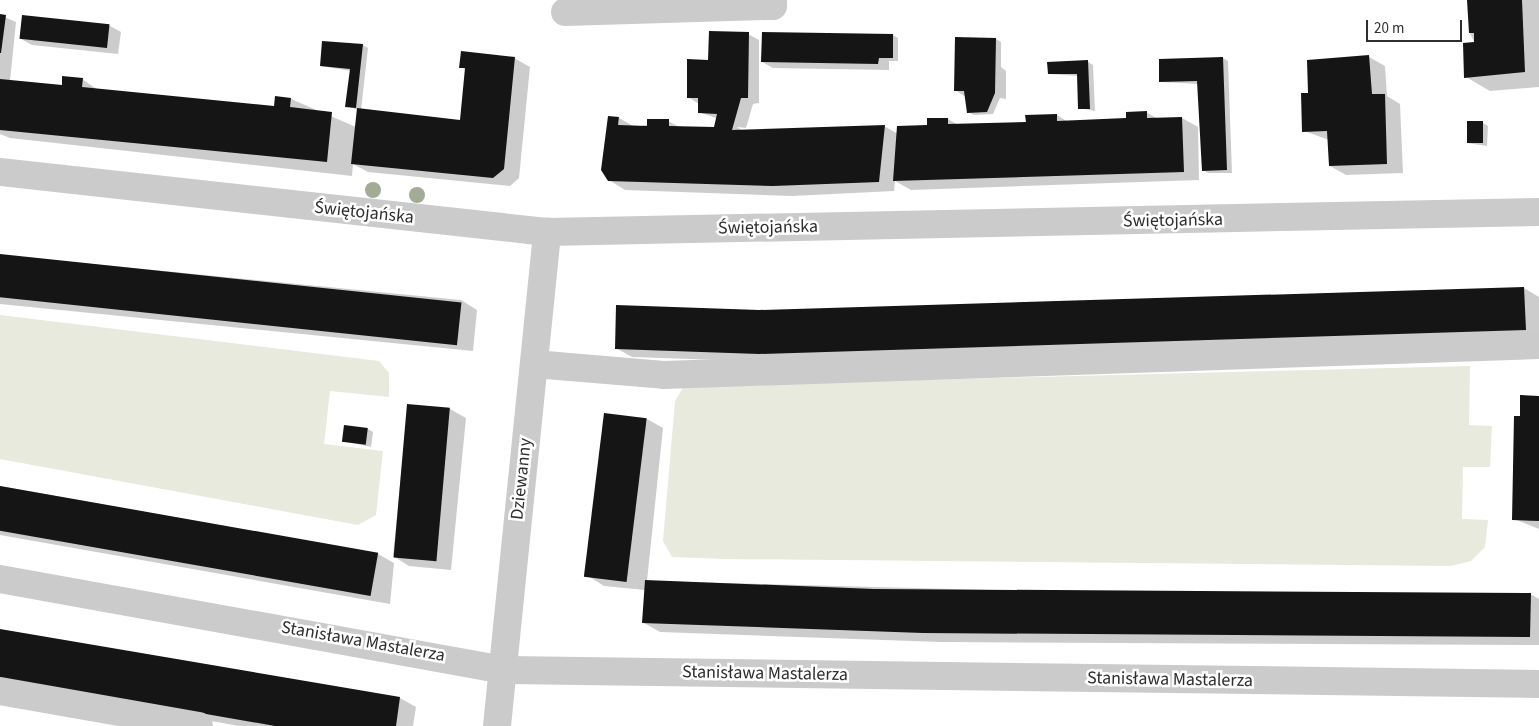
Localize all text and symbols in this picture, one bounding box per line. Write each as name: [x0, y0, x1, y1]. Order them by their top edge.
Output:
scale bar: [1369, 10, 1465, 42]
text: 20 m: [1374, 18, 1404, 39]
street label: Świętojańska: [313, 197, 415, 229]
street label: Świętojańska: [1123, 209, 1223, 233]
street label: Świętojańska: [718, 216, 818, 240]
street label: Dziewanny: [507, 437, 537, 521]
street label: Stanisława Mastalerza: [279, 617, 447, 667]
street label: Stanisława Mastalerza: [682, 662, 848, 686]
street label: Stanisława Mastalerza: [1087, 668, 1253, 692]

